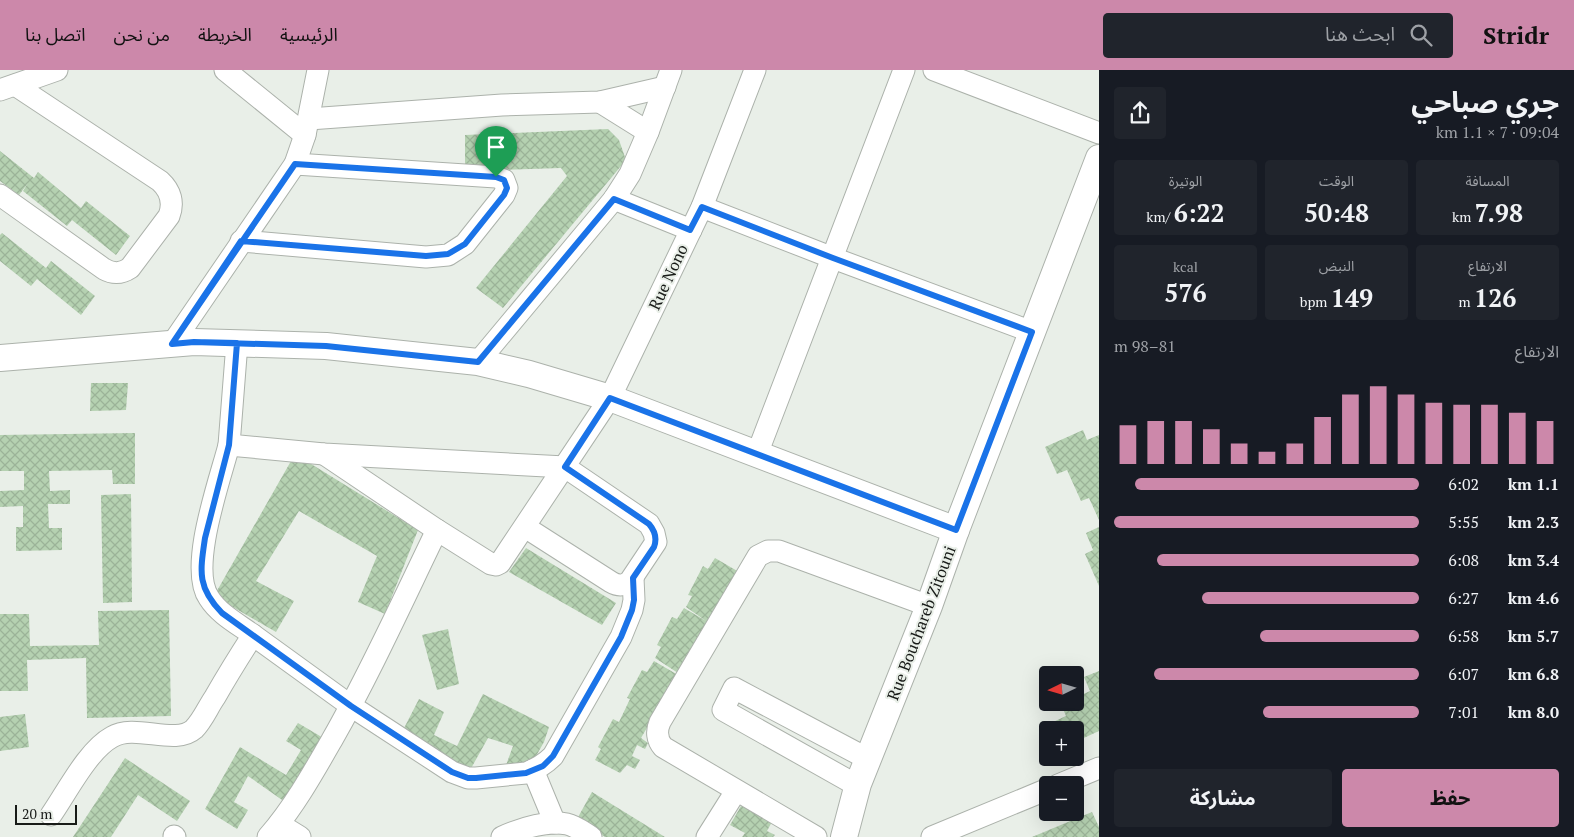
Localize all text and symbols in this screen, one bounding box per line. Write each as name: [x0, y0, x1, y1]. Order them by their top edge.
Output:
search box: [1103, 13, 1453, 58]
text: Stridr: [1483, 19, 1549, 51]
text: ابحث هنا: [1325, 21, 1395, 46]
icon: search: [1407, 21, 1435, 49]
text: اتصل بنا: [25, 22, 86, 46]
text: من نحن: [114, 22, 170, 46]
text: الخريطة: [198, 22, 252, 46]
text: الرئيسية: [280, 22, 338, 46]
text: جري صباحي: [1411, 83, 1559, 120]
button: share: [1114, 87, 1166, 139]
text: 09:04 · 7 × 1.1 km: [1436, 121, 1559, 143]
pin: [475, 126, 517, 177]
icon: arrive: [482, 133, 510, 161]
text: الوتيرة: [1169, 171, 1202, 190]
text: الوقت: [1319, 171, 1354, 190]
text: المسافة: [1465, 171, 1510, 190]
text: 6:22: [1174, 196, 1225, 229]
text: 50:48: [1304, 196, 1369, 229]
text: 7.98: [1475, 196, 1523, 229]
text: /km: [1146, 207, 1174, 226]
text: km: [1452, 207, 1475, 226]
street label: Rue Nono: [643, 240, 693, 313]
text: النبض: [1319, 256, 1354, 275]
text: الارتفاع: [1468, 256, 1507, 275]
text: kcal: [1173, 257, 1198, 276]
text: 576: [1164, 276, 1207, 309]
text: 149: [1331, 281, 1373, 314]
text: 126: [1474, 281, 1516, 314]
text: bpm: [1300, 292, 1331, 311]
text: m: [1459, 292, 1474, 311]
text: 81–98 m: [1114, 335, 1176, 357]
text: الارتفاع: [1515, 340, 1559, 362]
text: 6:02: [1448, 473, 1479, 495]
text: 1.1 km: [1508, 473, 1559, 495]
text: 5:55: [1448, 511, 1479, 533]
text: 2.3 km: [1508, 511, 1559, 533]
street label: Rue Bouchareb Zitouni: [881, 542, 961, 703]
text: 6:08: [1448, 549, 1479, 571]
text: 3.4 km: [1508, 549, 1559, 571]
text: 6:27: [1448, 587, 1479, 609]
text: 4.6 km: [1508, 587, 1559, 609]
text: 6:58: [1448, 625, 1479, 647]
text: 5.7 km: [1508, 625, 1559, 647]
text: 6:07: [1448, 663, 1479, 685]
text: 6.8 km: [1508, 663, 1559, 685]
north arrow: [1039, 666, 1084, 711]
map controls: [1039, 666, 1084, 821]
text: 7:01: [1448, 701, 1479, 723]
text: 8.0 km: [1508, 701, 1559, 723]
button: +: [1039, 721, 1084, 766]
button: مشاركة: [1114, 769, 1332, 827]
button: حفظ: [1342, 769, 1559, 827]
button: −: [1039, 776, 1084, 821]
scale bar: [15, 802, 78, 825]
text: 20 m: [22, 804, 52, 823]

